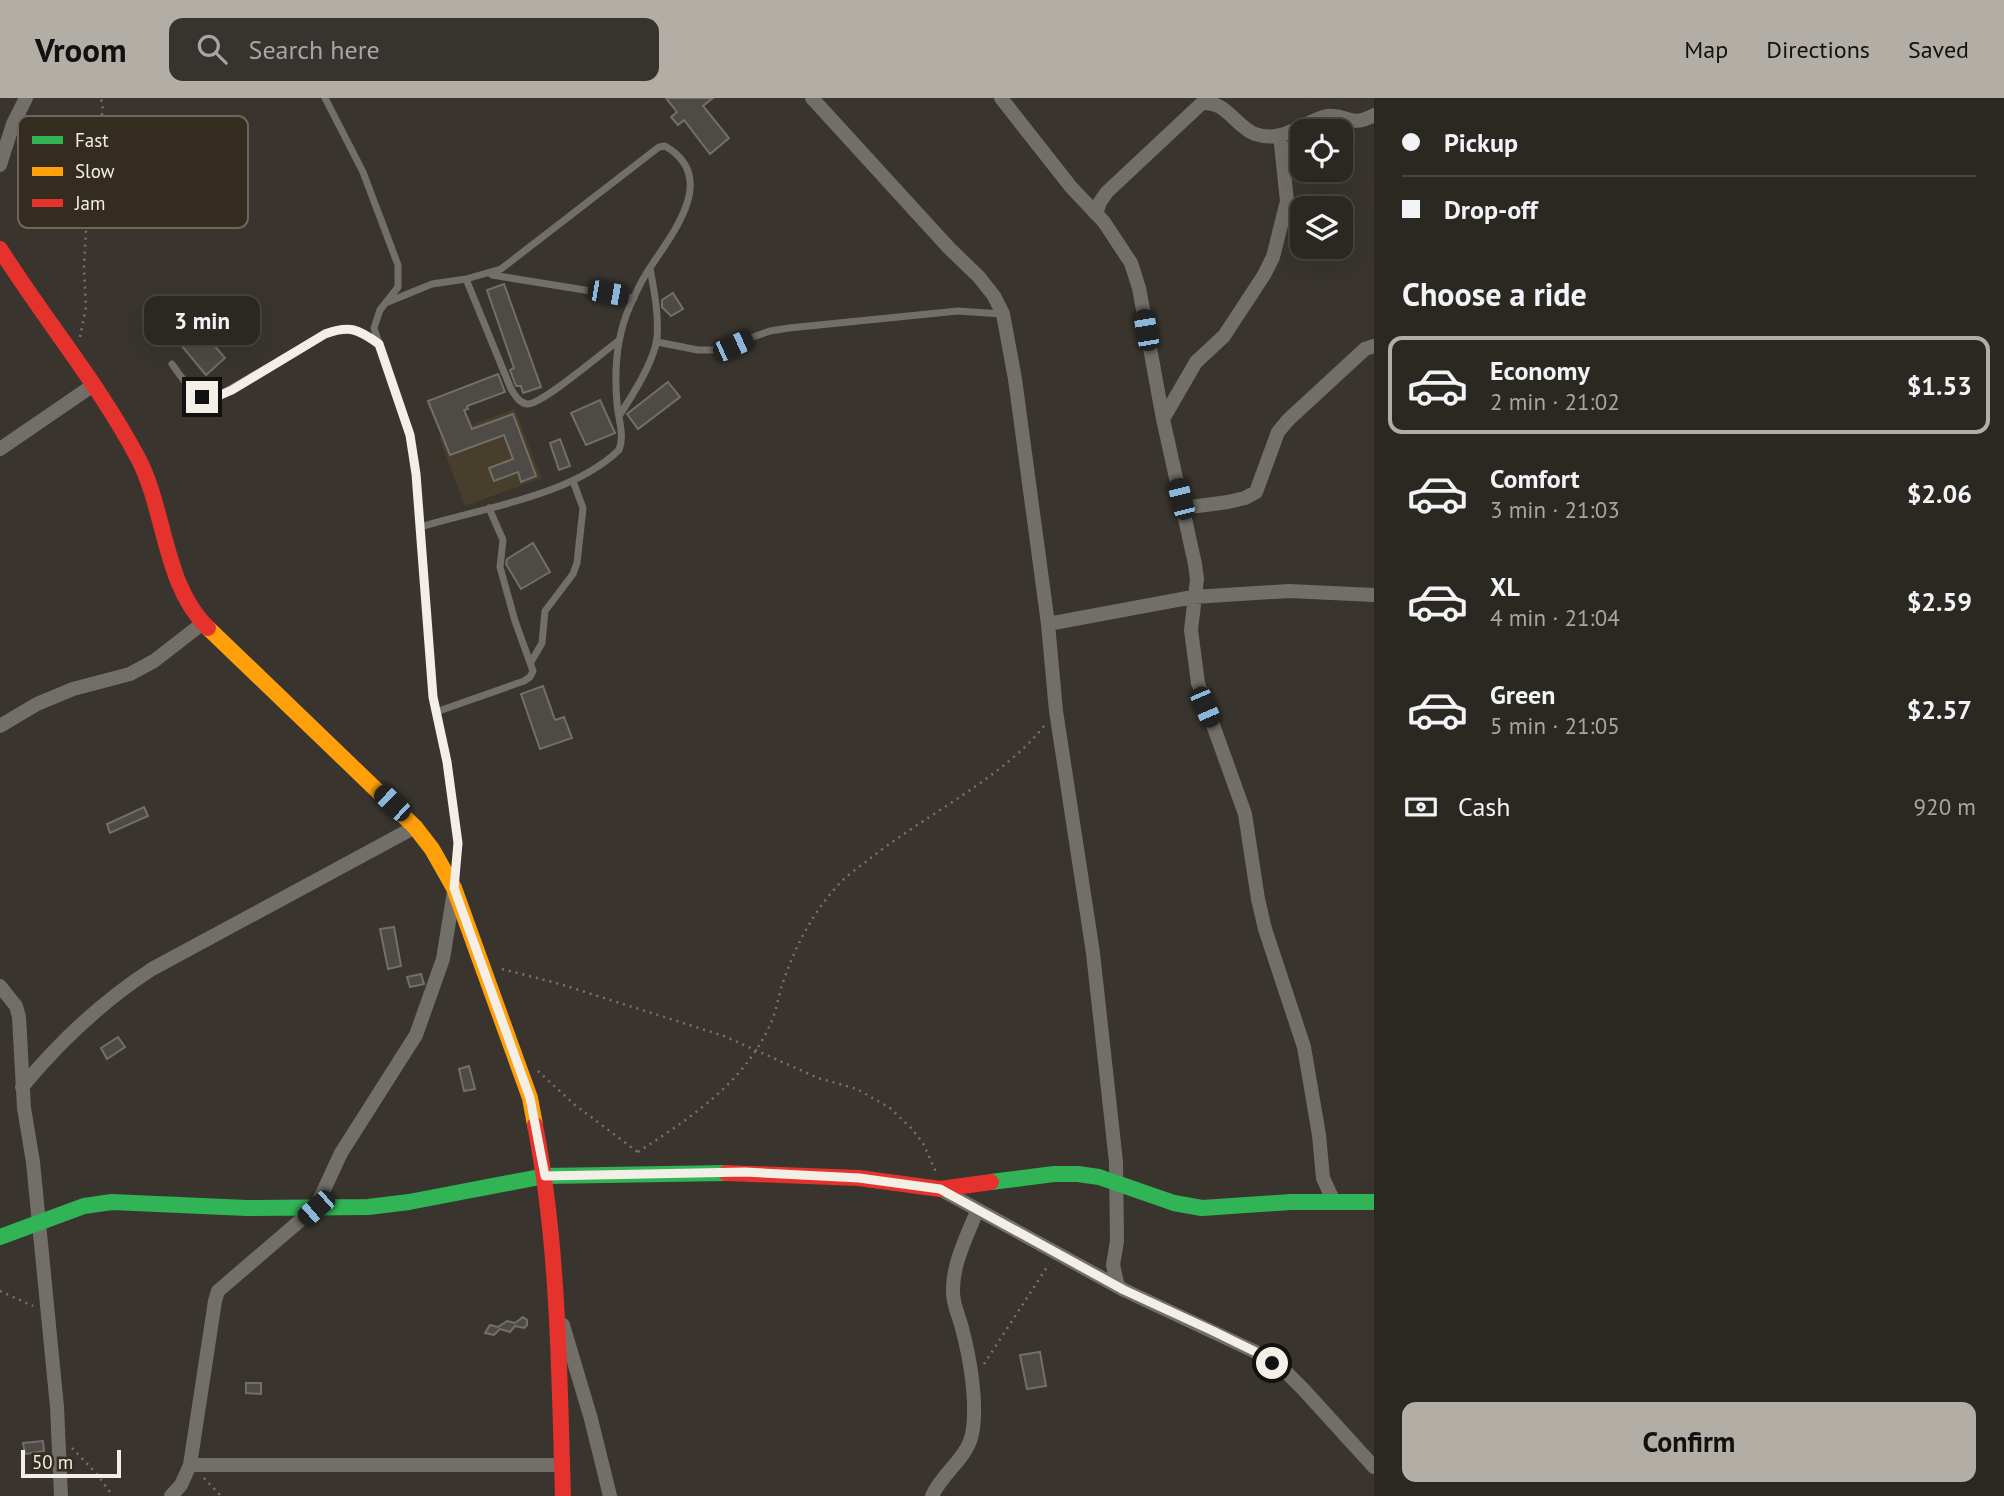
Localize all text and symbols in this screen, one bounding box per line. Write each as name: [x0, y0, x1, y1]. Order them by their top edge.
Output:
search box: [169, 18, 659, 81]
text: Vroom: [35, 28, 127, 71]
icon: search: [193, 30, 231, 68]
text: Search here: [249, 33, 380, 66]
text: Map: [1684, 34, 1728, 65]
text: Directions: [1766, 34, 1870, 65]
text: Saved: [1908, 34, 1969, 65]
legend: [18, 116, 248, 228]
map controls: [1290, 119, 1353, 259]
button: locate: [1290, 119, 1353, 182]
text: Pickup: [1444, 126, 1518, 159]
text: Fast: [75, 128, 109, 152]
text: Slow: [75, 159, 115, 183]
text: Jam: [74, 191, 105, 215]
text: Drop-off: [1444, 193, 1538, 226]
button: layers: [1290, 196, 1353, 259]
text: Choose a ride: [1402, 273, 1587, 315]
car: [586, 279, 631, 307]
callout: 3 min: [144, 296, 260, 344]
text: 3 min: [174, 306, 230, 335]
car: [1133, 307, 1160, 353]
car: [710, 328, 757, 364]
icon: car: [1406, 354, 1469, 417]
text: Economy: [1490, 354, 1590, 387]
text: $1.53: [1907, 369, 1972, 402]
route end: [186, 381, 218, 413]
text: 2 min · 21:02: [1490, 387, 1620, 416]
icon: car: [1406, 462, 1469, 525]
text: Comfort: [1490, 462, 1580, 495]
car: [1166, 476, 1197, 522]
text: $2.06: [1907, 477, 1972, 510]
text: 3 min · 21:03: [1490, 495, 1620, 524]
icon: car: [1406, 570, 1469, 633]
text: XL: [1490, 570, 1520, 603]
text: $2.59: [1907, 585, 1972, 618]
text: 4 min · 21:04: [1490, 603, 1620, 632]
icon: car: [1406, 678, 1469, 741]
text: Green: [1490, 678, 1555, 711]
car: [1188, 684, 1223, 730]
text: $2.57: [1907, 693, 1972, 726]
text: 5 min · 21:05: [1490, 711, 1620, 740]
car: [370, 781, 415, 825]
icon: cash: [1402, 788, 1440, 826]
text: Cash: [1458, 790, 1510, 823]
text: 920 m: [1914, 792, 1976, 821]
car: [294, 1186, 339, 1230]
route start: [1256, 1347, 1288, 1379]
button: Confirm: [1402, 1402, 1976, 1482]
scale bar: [21, 1447, 121, 1479]
text: 50 m: [32, 1450, 73, 1474]

